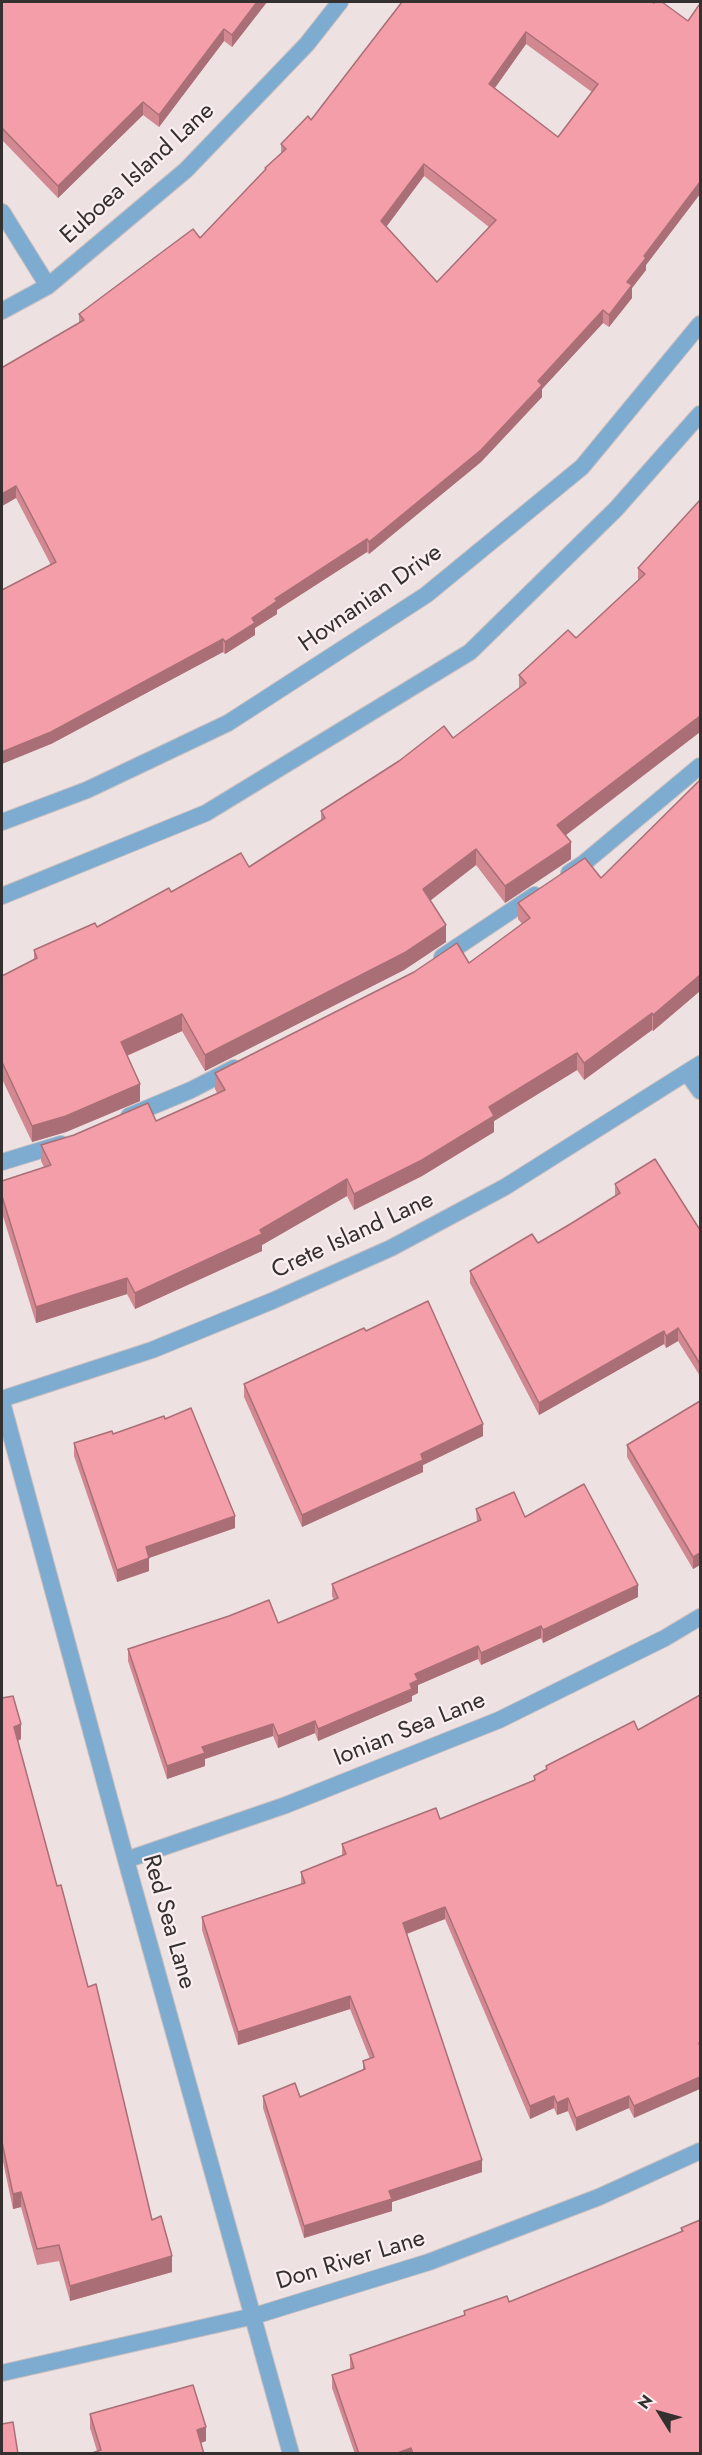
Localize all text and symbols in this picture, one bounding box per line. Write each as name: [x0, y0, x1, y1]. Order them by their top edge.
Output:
street label: Euboea Island Lane: [55, 97, 221, 251]
street label: Hovnanian Drive: [294, 539, 448, 659]
street label: Crete Island Lane: [267, 1186, 439, 1286]
street label: Ionian Sea Lane: [330, 1687, 490, 1773]
street label: Red Sea Lane: [135, 1852, 201, 1992]
street label: Don River Lane: [273, 2225, 429, 2297]
north arrow: [630, 2383, 690, 2443]
text: N: [632, 2390, 658, 2414]

